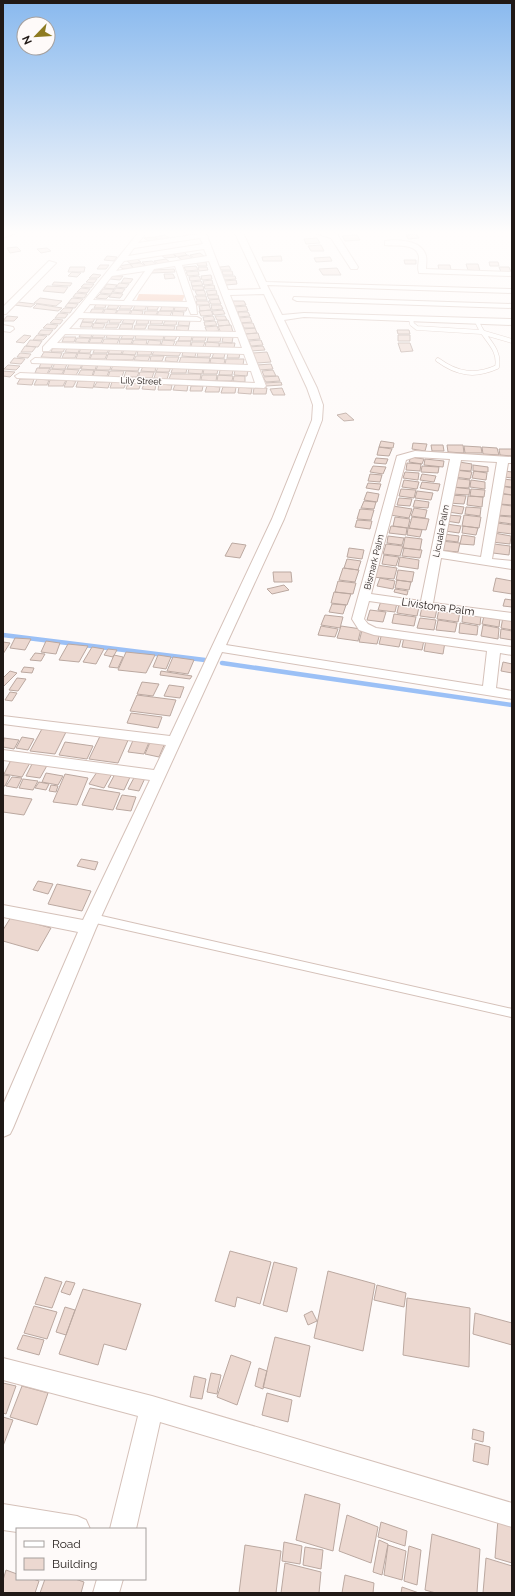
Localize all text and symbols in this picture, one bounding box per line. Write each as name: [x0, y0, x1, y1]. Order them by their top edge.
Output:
north arrow: [16, 16, 56, 56]
text: N: [20, 33, 35, 47]
street label: Lily Street: [120, 375, 162, 387]
street label: Licuala Palm: [431, 504, 451, 558]
street label: Bismark Palm: [362, 533, 386, 591]
street label: Livistona Palm: [401, 595, 475, 619]
legend: [16, 1528, 146, 1580]
text: Road: [52, 1537, 81, 1551]
text: Building: [52, 1557, 98, 1571]

